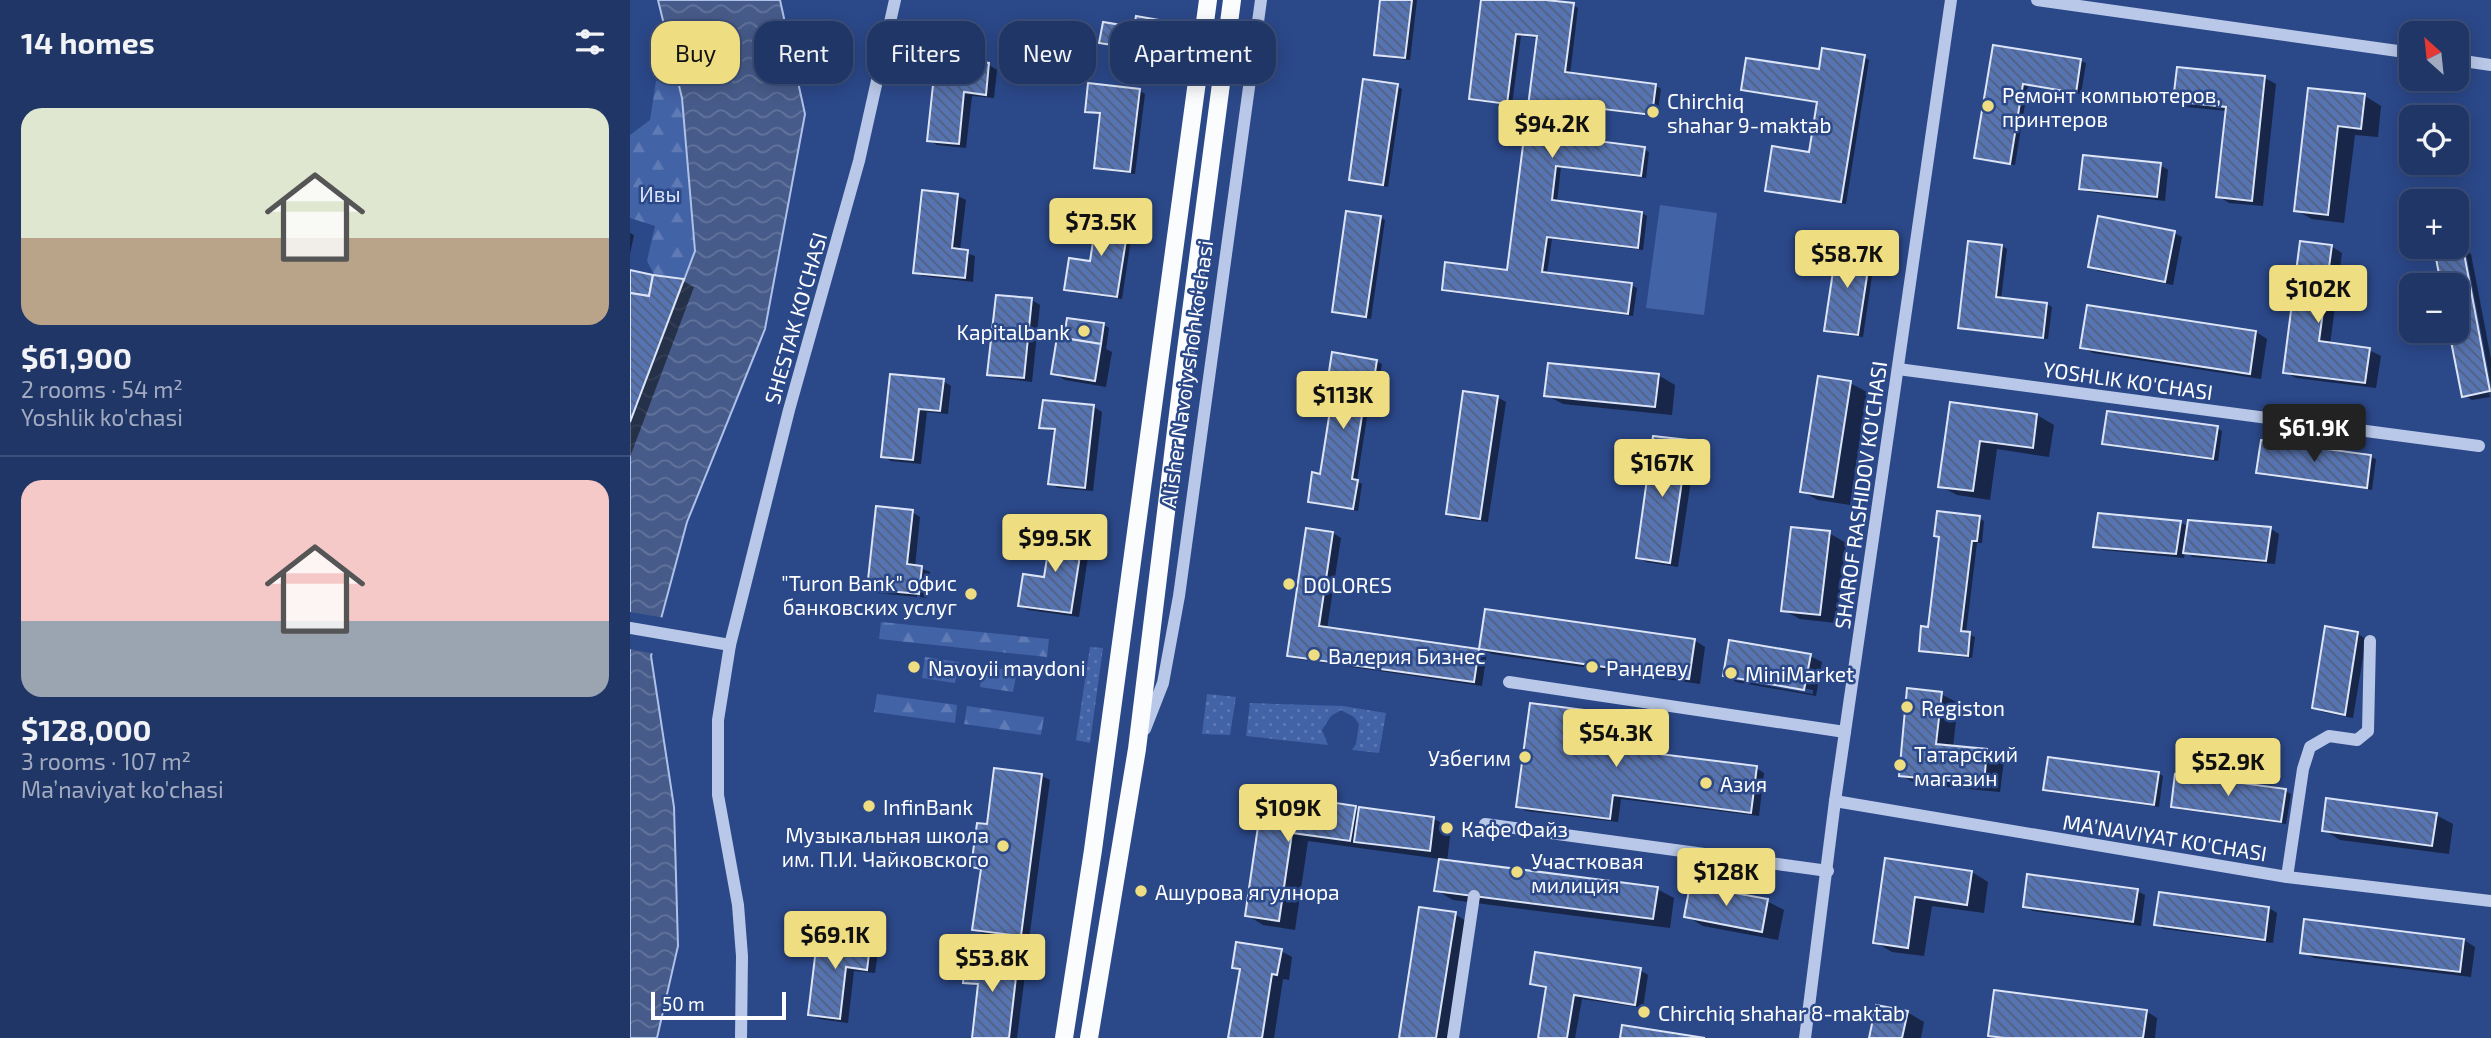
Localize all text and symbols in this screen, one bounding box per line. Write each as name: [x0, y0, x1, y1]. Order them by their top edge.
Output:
chip: Buy: [651, 21, 740, 84]
chip: Rent: [754, 21, 853, 84]
chip: Filters: [867, 21, 985, 84]
chip: New: [999, 21, 1096, 84]
chip: Apartment: [1110, 21, 1276, 84]
north arrow: [2399, 21, 2469, 91]
map controls: [2399, 21, 2469, 343]
icon: filters: [571, 23, 609, 61]
text: 14 homes: [21, 24, 155, 60]
place label: Ремонт компьютеров, принтеров: [2002, 82, 2221, 131]
place label: Chirchiq shahar 9-maktab: [1667, 88, 1831, 137]
marker: Ремонт компьютеров, принтеров: [1980, 98, 1996, 114]
pin: $94.2K: [1495, 100, 1609, 160]
marker: Chirchiq shahar 9-maktab: [1645, 104, 1661, 120]
button: locate: [2399, 105, 2469, 175]
text: $94.2K: [1514, 109, 1590, 137]
icon: home: [252, 154, 378, 280]
park label: Ивы: [639, 181, 681, 206]
button: +: [2399, 189, 2469, 259]
pin: $73.5K: [1044, 198, 1158, 258]
text: $73.5K: [1065, 207, 1137, 235]
street label: SHESTAK KO'CHASI: [759, 230, 831, 406]
pin: $58.7K: [1790, 230, 1904, 290]
street label: Alisher Navoiy shoh koʻchasi: [1155, 239, 1217, 509]
text: $58.7K: [1811, 239, 1883, 267]
pin: $102K: [2269, 266, 2367, 325]
button: −: [2399, 273, 2469, 343]
text: $102K: [2285, 274, 2351, 302]
place label: Kapitalbank: [957, 319, 1070, 344]
marker: Kapitalbank: [1076, 323, 1092, 339]
text: $61,900: [21, 339, 132, 375]
street label: YOSHLIK KO'CHASI: [2041, 356, 2215, 404]
street label: SHAROF RASHIDOV KO'CHASI: [1829, 359, 1891, 631]
pin: $113K: [1294, 372, 1392, 431]
text: 2 rooms · 54 m²: [21, 375, 183, 403]
text: $113K: [1313, 380, 1373, 408]
text: Yoshlik ko'chasi: [21, 403, 183, 431]
pin: $61.9K: [2257, 405, 2371, 464]
text: $61.9K: [2279, 413, 2349, 441]
pin: $167K: [1613, 440, 1711, 499]
text: $167K: [1630, 448, 1694, 476]
pin: $99.5K: [998, 514, 1112, 574]
text: $99.5K: [1018, 523, 1092, 551]
icon: home: [252, 526, 378, 652]
place label: "Turon Bank" офис банковских услуг: [781, 570, 957, 620]
place label: DOLORES: [1303, 572, 1392, 597]
marker: DOLORES: [1281, 576, 1297, 592]
marker: "Turon Bank" офис банковских услуг: [963, 586, 979, 602]
place label: Валерия Бизнес: [1328, 643, 1486, 668]
marker: Валерия Бизнес: [1306, 647, 1322, 663]
place label: Navoyii maydoni: [928, 655, 1086, 680]
place label: Рандеву: [1606, 655, 1688, 681]
marker: Navoyii maydoni: [906, 659, 922, 675]
marker: Рандеву: [1584, 659, 1600, 675]
place label: MiniMarket: [1745, 661, 1854, 686]
marker: MiniMarket: [1723, 665, 1739, 681]
place label: Registon: [1921, 695, 2005, 720]
marker: Registon: [1899, 699, 1915, 715]
pin: $54.3K: [1559, 710, 1673, 769]
text: $128,000: [21, 711, 152, 747]
text: $54.3K: [1579, 718, 1653, 746]
pin: $52.9K: [2171, 738, 2285, 798]
place label: Татарский магазин: [1914, 741, 2018, 790]
place label: Узбегим: [1428, 745, 1511, 770]
text: 3 rooms · 107 m²: [21, 747, 191, 775]
text: $52.9K: [2191, 747, 2265, 775]
marker: Узбегим: [1517, 749, 1533, 765]
marker: Татарский магазин: [1892, 757, 1908, 773]
place label: Азия: [1720, 771, 1767, 796]
text: Ma’naviyat ko'chasi: [21, 775, 224, 803]
marker: Азия: [1698, 775, 1714, 791]
pin: $109K: [1239, 784, 1337, 844]
text: $109K: [1255, 793, 1321, 821]
place label: InfinBank: [883, 794, 973, 819]
marker: InfinBank: [861, 798, 877, 814]
street label: MA’NAVIYAT KO'CHASI: [2061, 809, 2269, 865]
place label: Кафе Файз: [1461, 816, 1568, 841]
marker: Кафе Файз: [1439, 820, 1455, 836]
place label: Музыкальная школа им. П.И. Чайковского: [782, 822, 989, 871]
marker: Музыкальная школа им. П.И. Чайковского: [995, 838, 1011, 854]
place label: Участковая милиция: [1531, 848, 1644, 897]
pin: $128K: [1677, 848, 1775, 908]
text: $128K: [1693, 857, 1759, 885]
marker: Участковая милиция: [1509, 864, 1525, 880]
place label: Ашурова ягулнора: [1155, 879, 1340, 905]
marker: Ашурова ягулнора: [1133, 883, 1149, 899]
pin: $69.1K: [778, 912, 892, 971]
text: $69.1K: [800, 920, 870, 948]
pin: $53.8K: [935, 934, 1049, 994]
text: $53.8K: [955, 943, 1029, 971]
scale bar: [651, 989, 786, 1021]
text: 50 m: [662, 992, 705, 1015]
place label: Chirchiq shahar 8-maktab: [1658, 1000, 1905, 1025]
marker: Chirchiq shahar 8-maktab: [1636, 1004, 1652, 1020]

